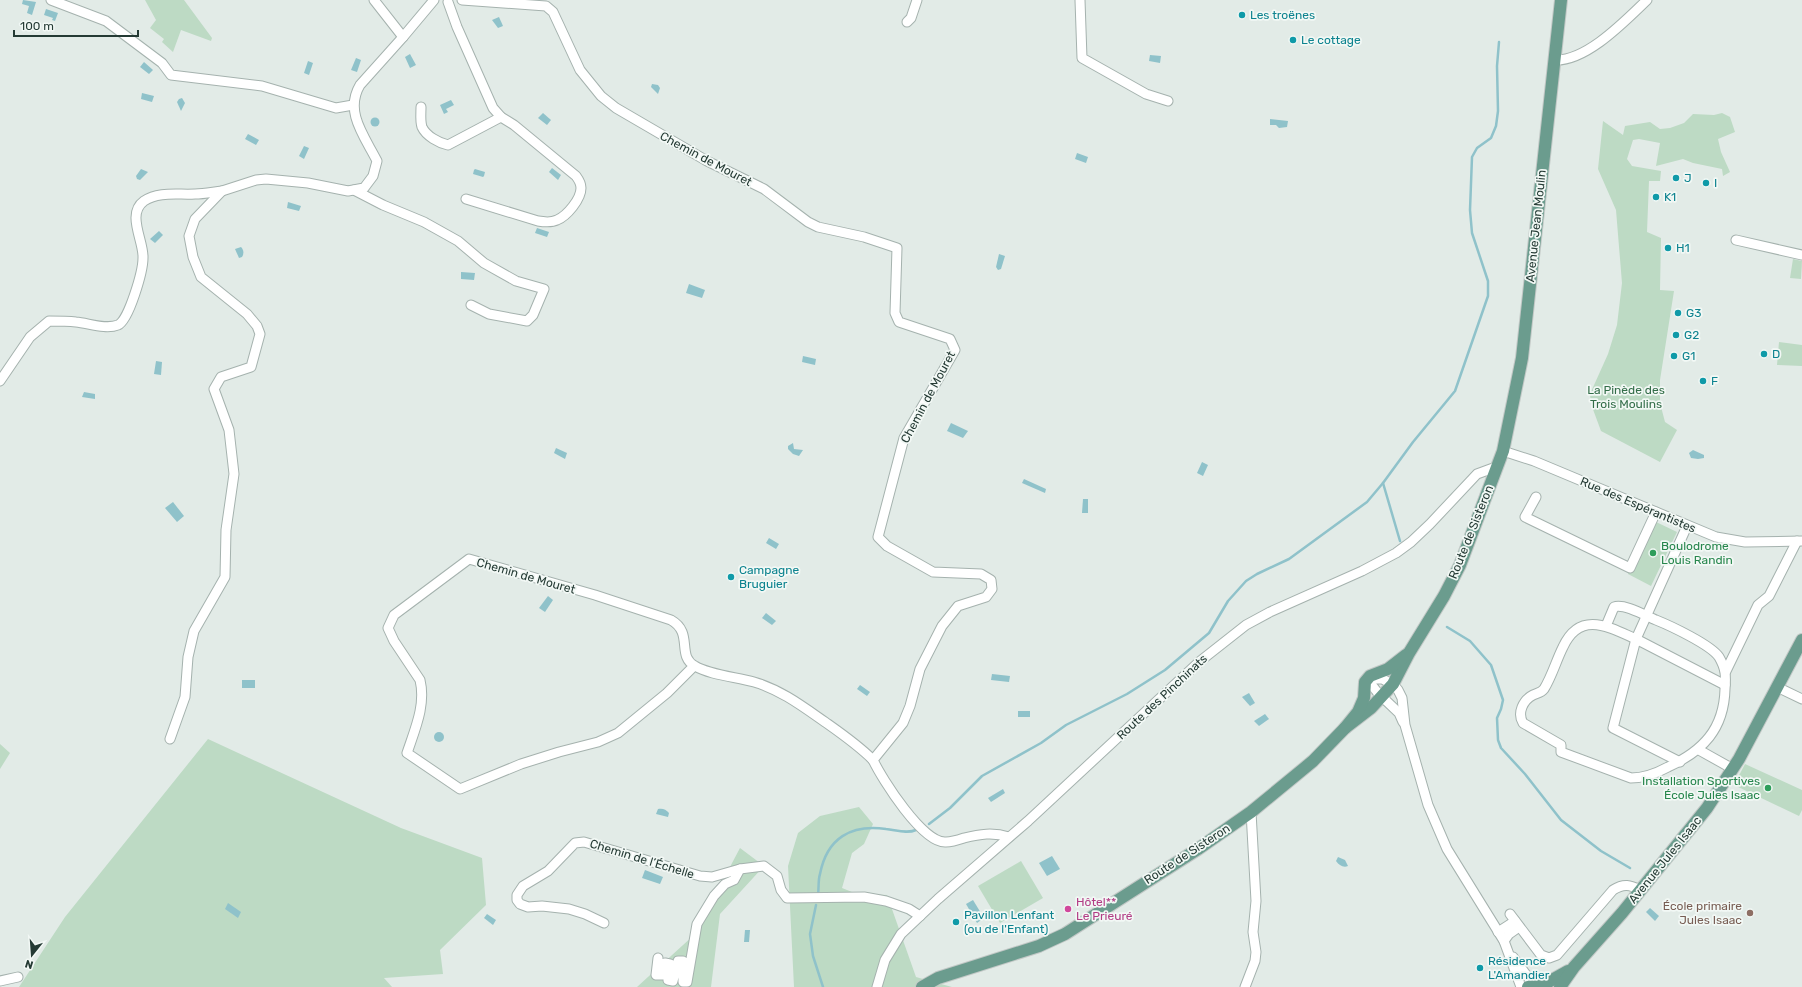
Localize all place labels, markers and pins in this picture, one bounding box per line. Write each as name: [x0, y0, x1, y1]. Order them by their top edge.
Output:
place label: Les troënes: [1250, 8, 1315, 22]
marker: Les troënes: [1237, 10, 1247, 20]
place label: Le cottage: [1301, 33, 1361, 47]
marker: Le cottage: [1288, 35, 1298, 45]
place label: J: [1684, 171, 1692, 185]
marker: J: [1671, 173, 1681, 183]
place label: I: [1714, 176, 1717, 190]
marker: I: [1701, 178, 1711, 188]
place label: K1: [1664, 190, 1676, 204]
marker: K1: [1651, 192, 1661, 202]
place label: H1: [1676, 241, 1690, 255]
marker: H1: [1663, 243, 1673, 253]
place label: G3: [1686, 306, 1701, 320]
marker: G3: [1673, 308, 1683, 318]
place label: G2: [1684, 328, 1699, 342]
marker: G2: [1671, 330, 1681, 340]
place label: D: [1772, 347, 1780, 361]
place label: G1: [1682, 349, 1695, 363]
marker: D: [1759, 349, 1769, 359]
marker: G1: [1669, 351, 1679, 361]
place label: F: [1711, 374, 1718, 388]
marker: F: [1698, 376, 1708, 386]
place label: Boulodrome Louis Randin: [1661, 539, 1733, 567]
marker: Boulodrome Louis Randin: [1648, 548, 1658, 558]
place label: Campagne Bruguier: [739, 563, 799, 591]
marker: Campagne Bruguier: [726, 572, 736, 582]
place label: Installation Sportives École Jules Isaac: [1642, 774, 1760, 802]
marker: Installation Sportives École Jules Isaac: [1763, 783, 1773, 793]
place label: Hôtel** Le Prieuré: [1076, 895, 1133, 923]
place label: École primaire Jules Isaac: [1663, 899, 1742, 927]
marker: Hôtel** Le Prieuré: [1063, 904, 1073, 914]
place label: Pavillon Lenfant (ou de l'Enfant): [964, 908, 1054, 936]
marker: École primaire Jules Isaac: [1745, 908, 1755, 918]
marker: Pavillon Lenfant (ou de l'Enfant): [951, 917, 961, 927]
place label: Résidence L'Amandier: [1488, 954, 1550, 982]
marker: Résidence L'Amandier: [1475, 963, 1485, 973]

